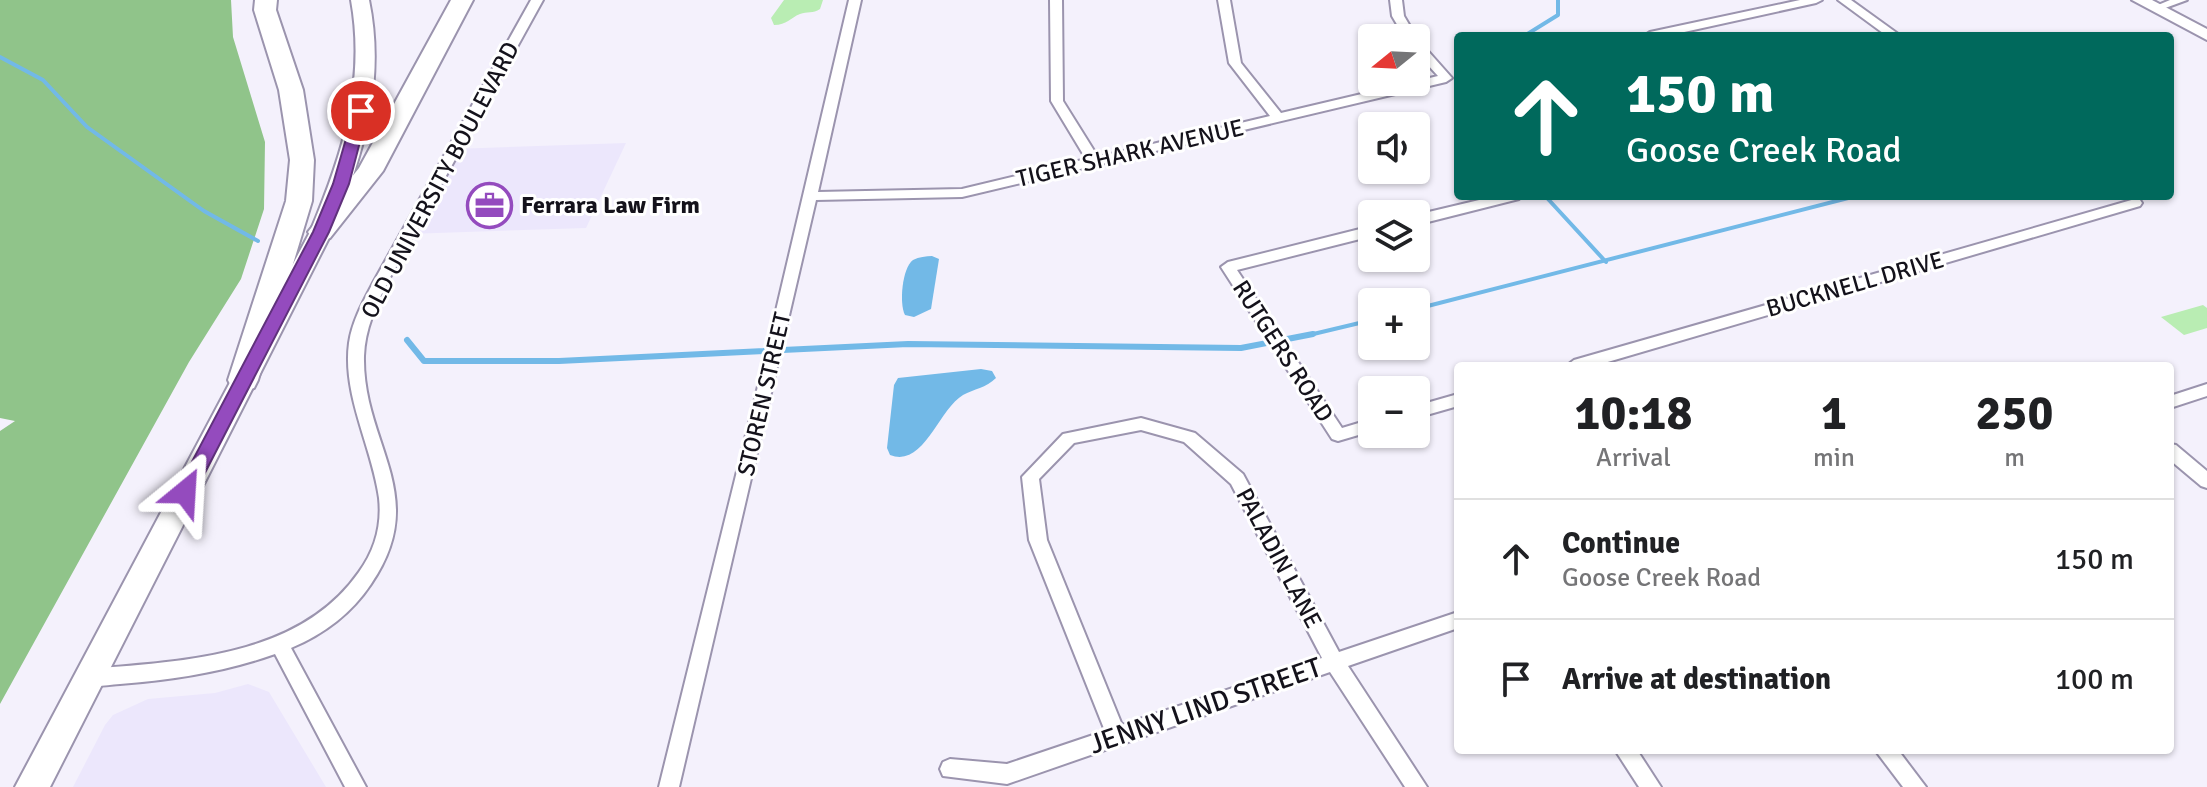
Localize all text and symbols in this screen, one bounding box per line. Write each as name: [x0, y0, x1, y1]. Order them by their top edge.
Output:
north arrow: [1358, 24, 1430, 96]
map controls: [1358, 24, 1430, 448]
street label: OLD UNIVERSITY BOULEVARD: [354, 37, 526, 323]
text: 150 m: [1626, 59, 1774, 128]
icon: ahead: [1494, 64, 1598, 168]
pin: [327, 77, 395, 145]
icon: arrive: [339, 89, 383, 133]
street label: TIGER SHARK AVENUE: [1013, 112, 1247, 194]
button: sound: [1358, 112, 1430, 184]
text: Goose Creek Road: [1626, 128, 1902, 173]
office icon: Ferrara Law Firm: [466, 181, 514, 229]
place label: Ferrara Law Firm: [521, 190, 700, 220]
button: layers: [1358, 200, 1430, 272]
street label: BUCKNELL DRIVE: [1763, 244, 1947, 324]
street label: RUTGERS ROAD: [1226, 274, 1340, 428]
button: +: [1358, 288, 1430, 360]
street label: STOREN STREET: [731, 309, 797, 479]
button: −: [1358, 376, 1430, 448]
text: 10:18: [1575, 384, 1692, 443]
text: 1: [1821, 384, 1847, 443]
text: 250: [1976, 384, 2053, 443]
text: Arrival: [1596, 442, 1671, 474]
text: min: [1813, 442, 1855, 474]
text: m: [2004, 442, 2025, 474]
position arrow: [143, 450, 227, 534]
street label: PALADIN LANE: [1229, 483, 1329, 633]
text: Continue: [1562, 525, 1680, 562]
icon: ahead: [1494, 537, 1538, 581]
text: 150 m: [2055, 541, 2134, 578]
text: Goose Creek Road: [1562, 562, 1761, 594]
street label: JENNY LIND STREET: [1085, 650, 1326, 762]
icon: arrive: [1494, 657, 1538, 701]
text: Arrive at destination: [1562, 661, 1831, 698]
text: 100 m: [2055, 661, 2134, 698]

